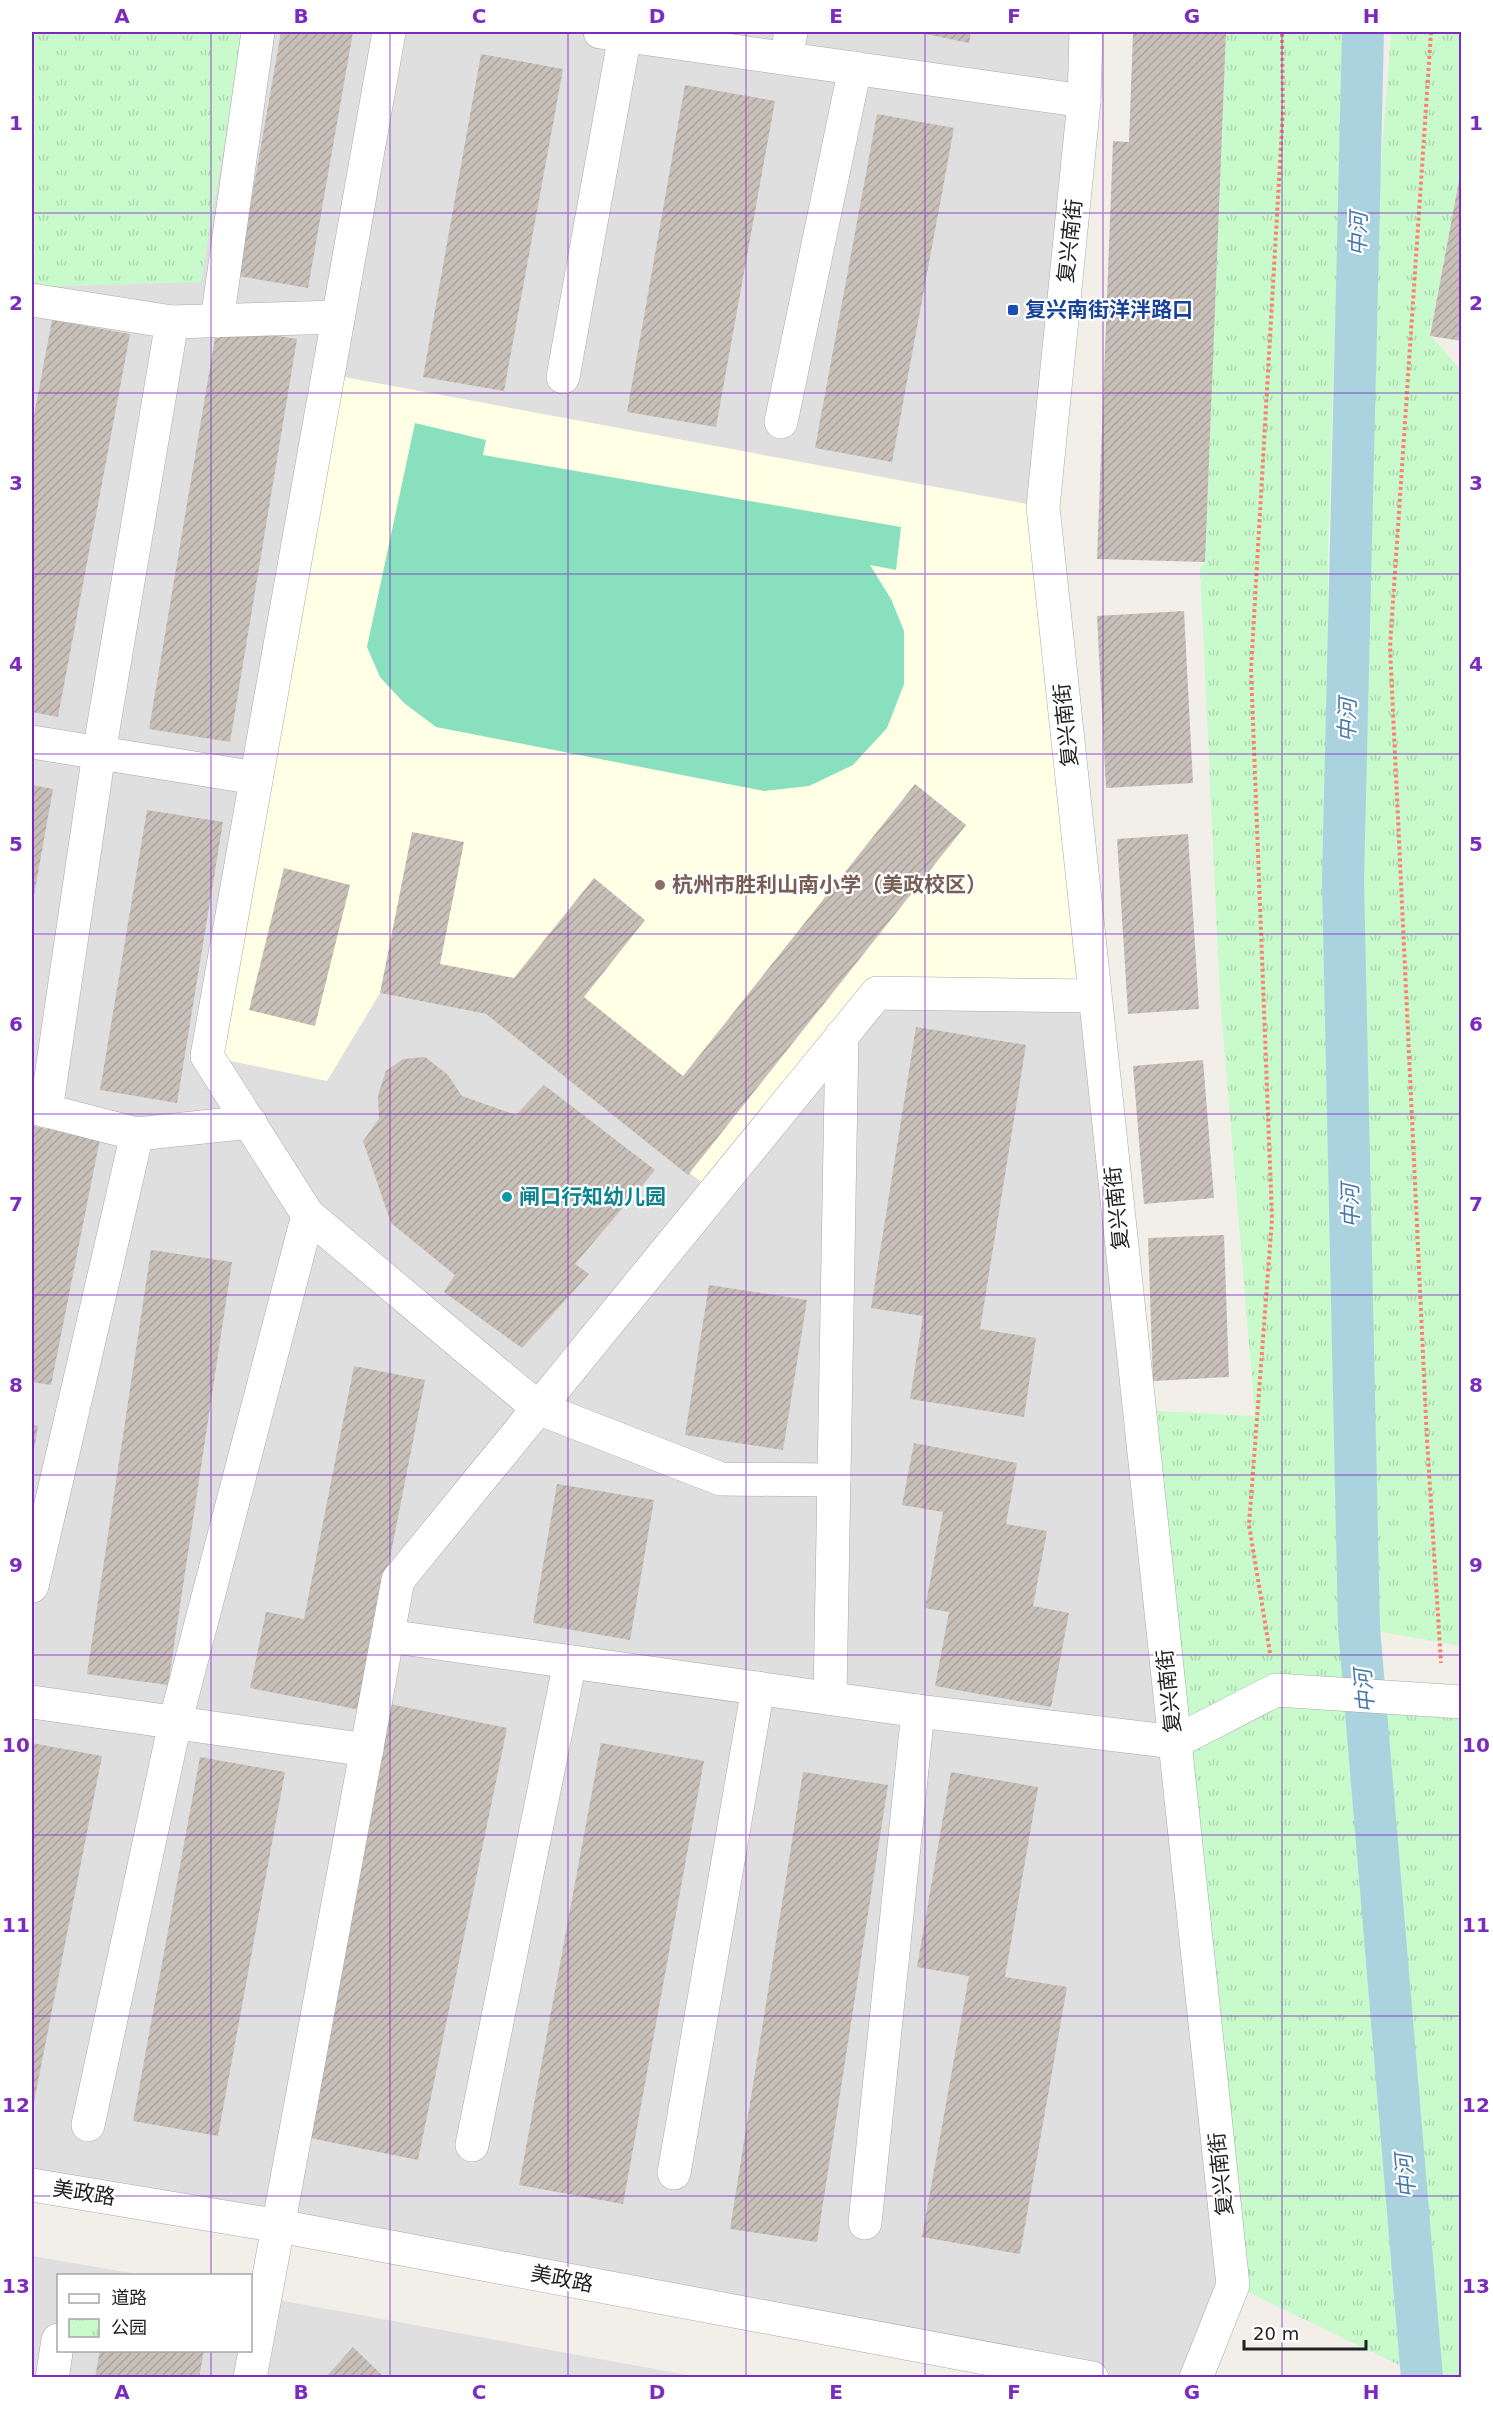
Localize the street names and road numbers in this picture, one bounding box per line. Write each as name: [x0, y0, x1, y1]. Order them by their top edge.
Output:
street label: 复兴南街: [1054, 198, 1086, 284]
street label: 复兴南街: [1050, 682, 1082, 768]
street label: 复兴南街: [1101, 1165, 1133, 1251]
street label: 复兴南街: [1153, 1648, 1185, 1734]
street label: 复兴南街: [1205, 2131, 1237, 2217]
street label: 美政路: [51, 2176, 117, 2210]
street label: 美政路: [529, 2261, 595, 2297]

